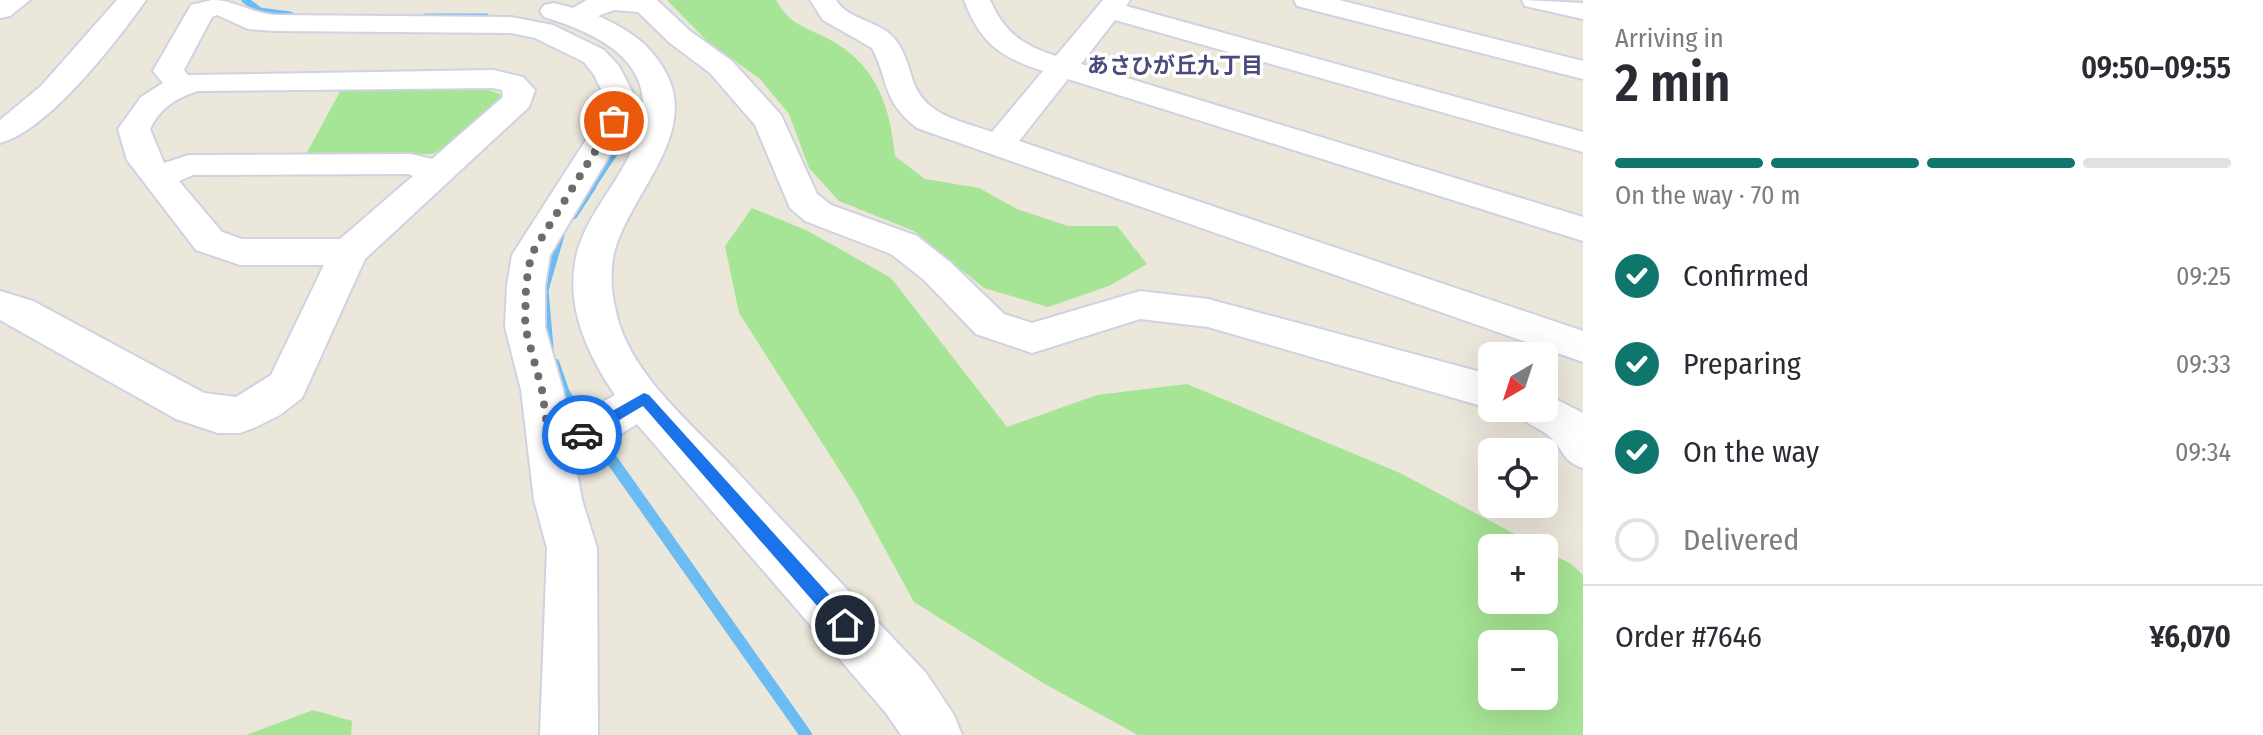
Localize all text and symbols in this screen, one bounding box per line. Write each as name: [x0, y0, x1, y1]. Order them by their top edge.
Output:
text: Arriving in: [1615, 23, 1724, 54]
text: 09:50–09:55: [2081, 50, 2231, 86]
district label: あさひが丘九丁目: [1087, 52, 1263, 79]
text: 2 min: [1615, 52, 1731, 115]
pin: [580, 87, 648, 155]
icon: bag: [592, 99, 636, 143]
text: On the way · 70 m: [1615, 180, 1801, 211]
icon: check: [1615, 254, 1659, 298]
text: Confirmed: [1683, 258, 1809, 294]
text: 09:25: [2176, 261, 2231, 292]
north arrow: [1478, 342, 1558, 422]
map controls: [1478, 342, 1558, 710]
icon: check: [1615, 342, 1659, 386]
text: Preparing: [1683, 346, 1801, 382]
text: 09:33: [2176, 349, 2231, 380]
courier: [542, 395, 622, 475]
icon: car: [560, 413, 604, 457]
icon: check: [1615, 430, 1659, 474]
text: On the way: [1683, 434, 1819, 470]
text: 09:34: [2175, 437, 2231, 468]
button: locate: [1478, 438, 1558, 518]
text: Delivered: [1683, 522, 1799, 558]
button: +: [1478, 534, 1558, 614]
pin: [811, 591, 879, 659]
icon: home: [823, 603, 867, 647]
text: Order #7646: [1615, 619, 1762, 655]
text: ¥6,070: [2150, 619, 2231, 655]
button: −: [1478, 630, 1558, 710]

